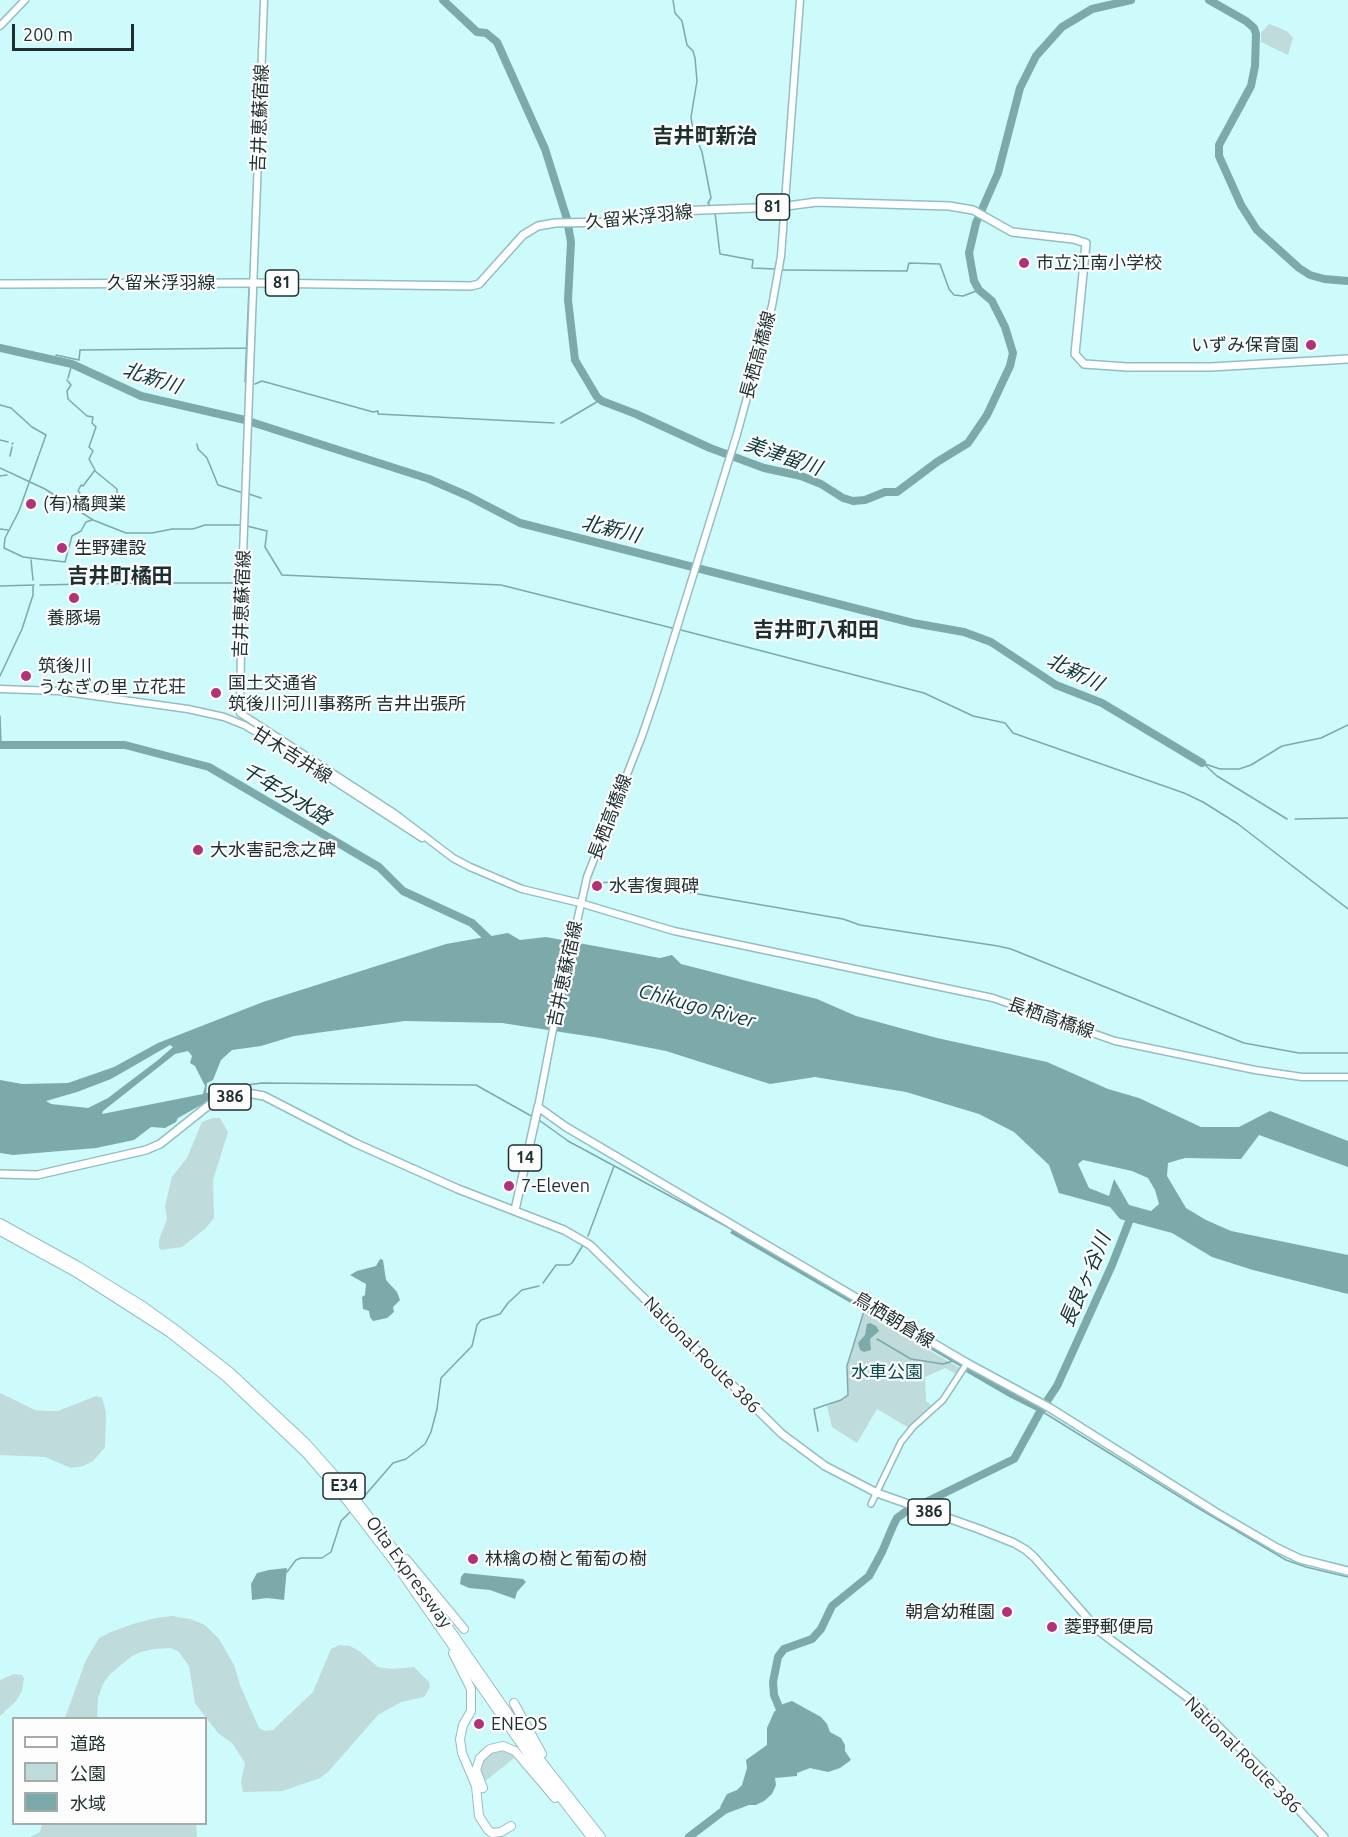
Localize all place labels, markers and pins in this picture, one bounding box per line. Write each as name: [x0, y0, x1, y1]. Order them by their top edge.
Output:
place label: 市立江南小学校: [1036, 252, 1162, 274]
marker: 市立江南小学校: [1017, 256, 1031, 270]
place label: いずみ保育園: [1191, 334, 1299, 356]
marker: いずみ保育園: [1304, 338, 1318, 352]
place label: (有)橘興業: [43, 493, 126, 515]
marker: (有)橘興業: [24, 497, 38, 511]
place label: 生野建設: [74, 537, 146, 559]
marker: 生野建設: [55, 541, 69, 555]
marker: 養豚場: [67, 591, 81, 605]
place label: 養豚場: [47, 607, 101, 629]
place label: 筑後川 うなぎの里 立花荘: [38, 655, 186, 698]
marker: 筑後川 うなぎの里 立花荘: [19, 669, 33, 683]
place label: 国土交通省 筑後川河川事務所 吉井出張所: [228, 672, 466, 714]
marker: 国土交通省 筑後川河川事務所 吉井出張所: [209, 686, 223, 700]
place label: 大水害記念之碑: [210, 839, 336, 861]
marker: 大水害記念之碑: [191, 843, 205, 857]
place label: 水害復興碑: [609, 875, 699, 897]
marker: 水害復興碑: [590, 879, 604, 893]
place label: 7-Eleven: [521, 1175, 590, 1197]
marker: 7-Eleven: [502, 1179, 516, 1193]
place label: 林檎の樹と葡萄の樹: [485, 1548, 647, 1570]
marker: 林檎の樹と葡萄の樹: [466, 1552, 480, 1566]
place label: 朝倉幼稚園: [905, 1601, 995, 1623]
marker: 朝倉幼稚園: [1000, 1605, 1014, 1619]
place label: 菱野郵便局: [1064, 1616, 1154, 1638]
marker: 菱野郵便局: [1045, 1620, 1059, 1634]
place label: ENEOS: [491, 1713, 547, 1735]
marker: ENEOS: [472, 1717, 486, 1731]

